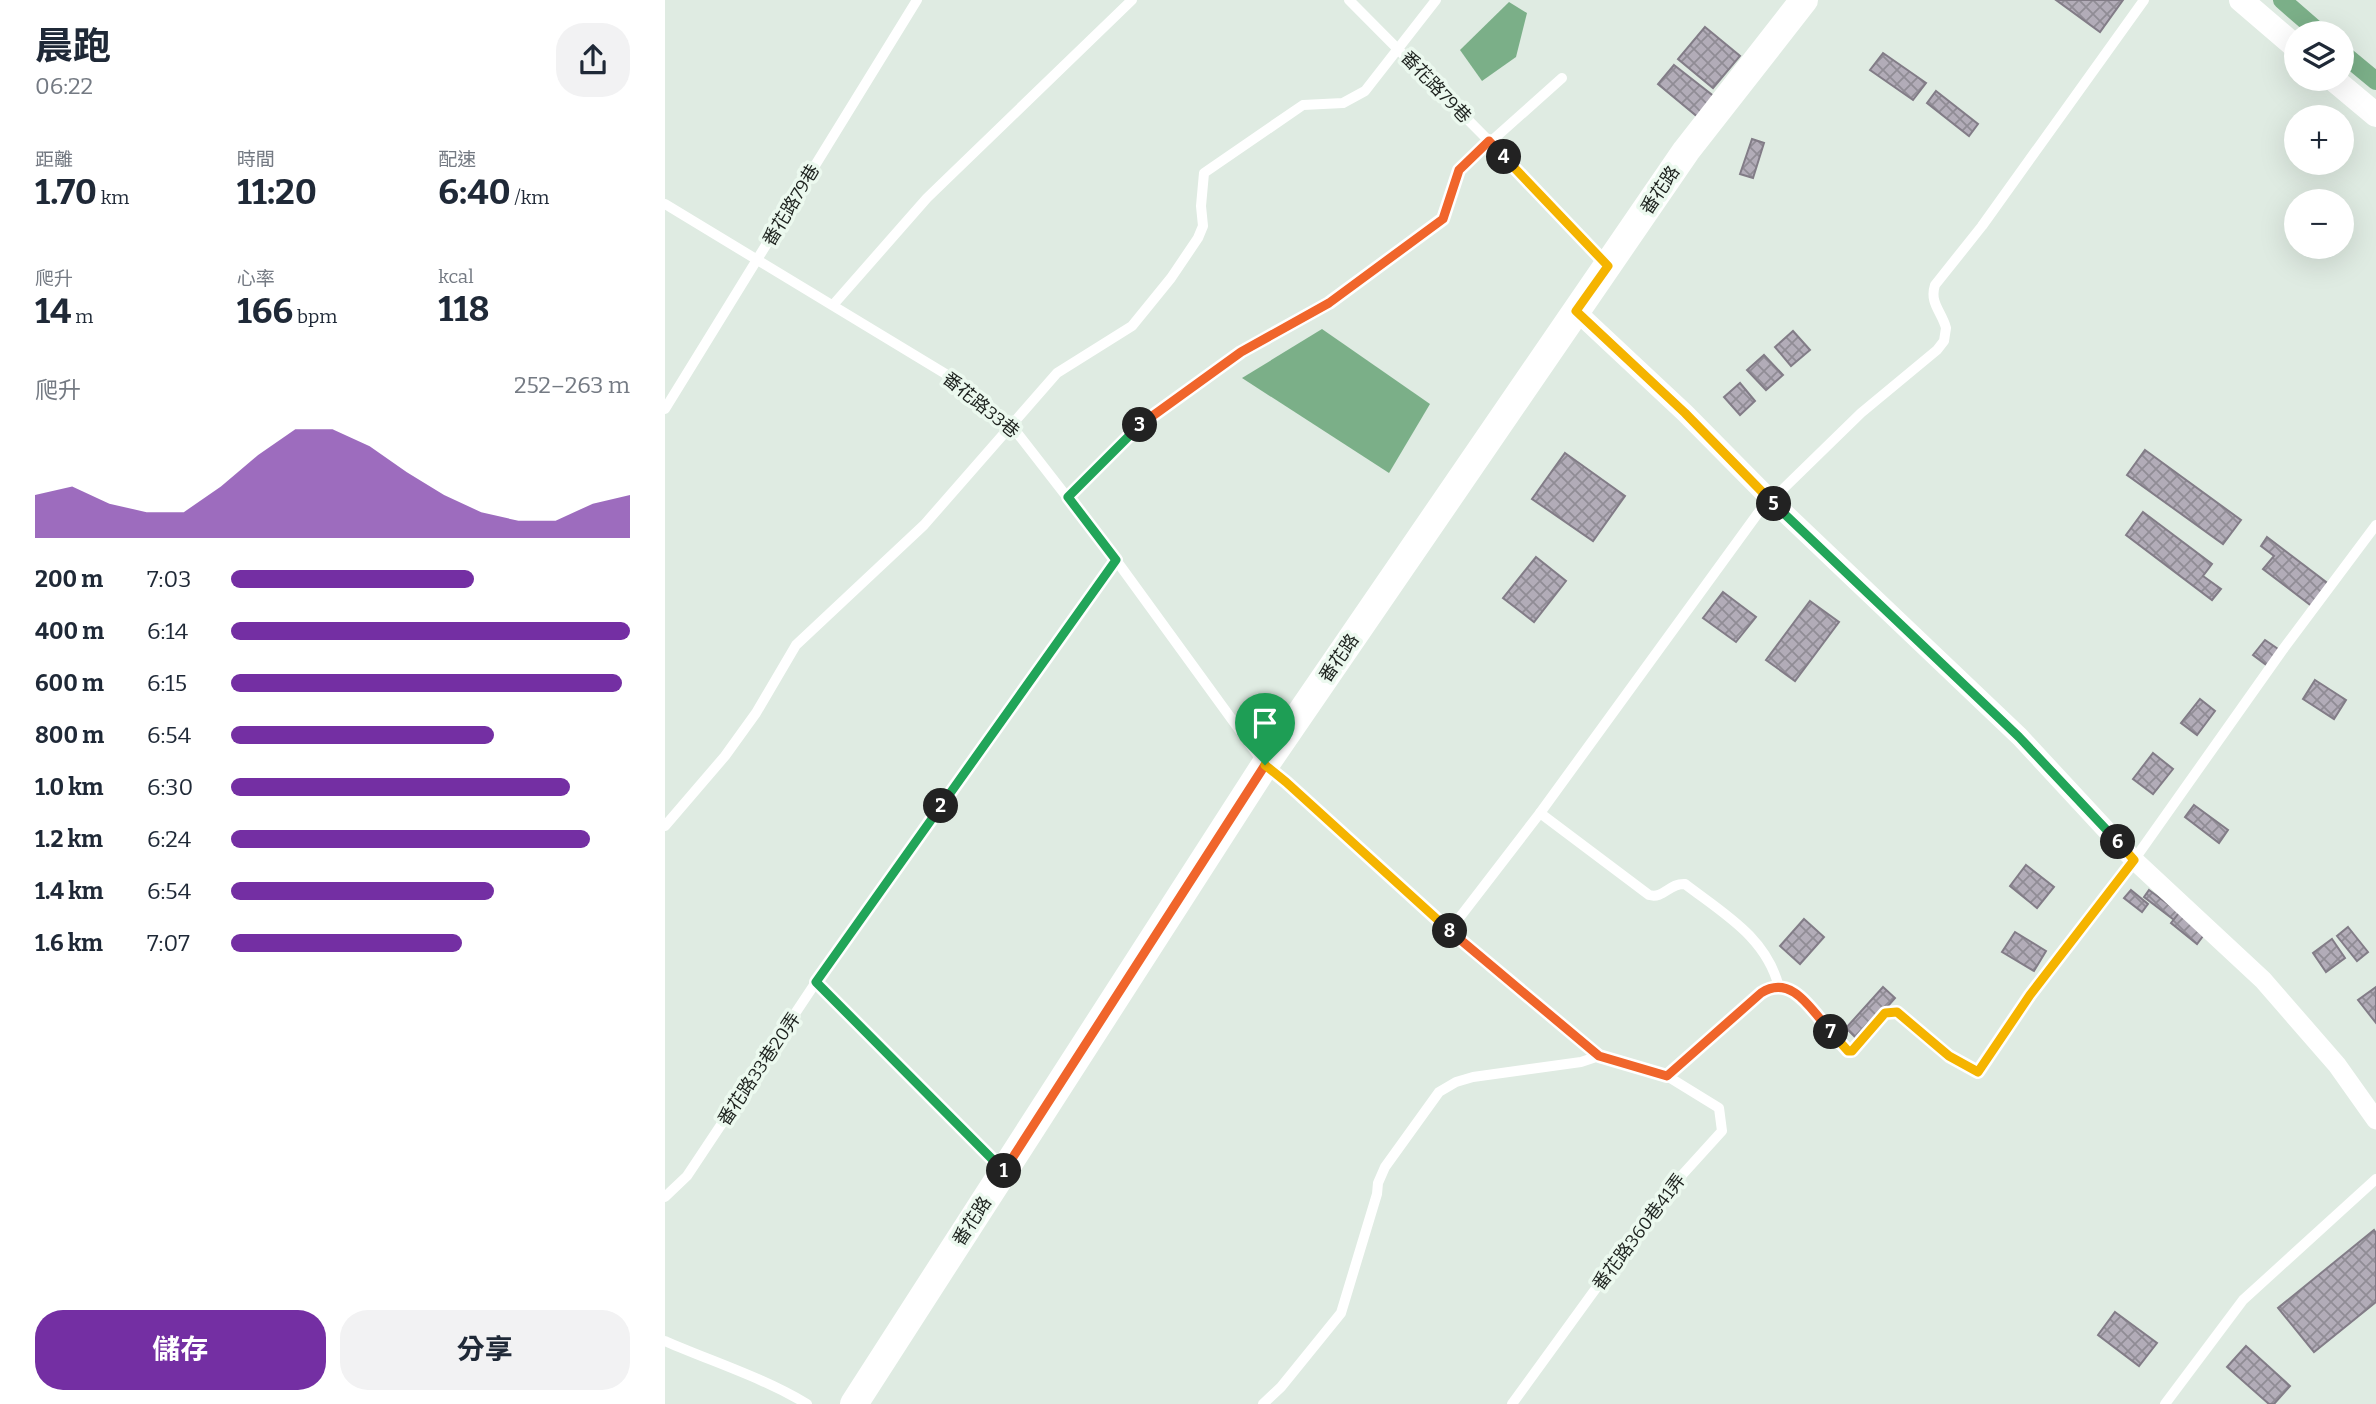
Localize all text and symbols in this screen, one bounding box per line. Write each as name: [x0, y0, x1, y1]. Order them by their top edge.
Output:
map controls: [2284, 21, 2354, 259]
button: layers: [2284, 21, 2354, 91]
text: 晨跑: [35, 23, 111, 69]
button: share: [556, 23, 630, 97]
street label: 番花路79巷: [1396, 47, 1476, 127]
text: 06:22: [35, 72, 93, 100]
button: +: [2284, 105, 2354, 175]
pin: 4: [1487, 140, 1521, 174]
text: 4: [1498, 145, 1509, 168]
text: 距離: [35, 148, 73, 171]
text: 時間: [237, 148, 275, 171]
text: 配速: [438, 148, 476, 171]
street label: 番花路79巷: [758, 160, 824, 250]
street label: 番花路: [1636, 161, 1684, 219]
text: 1.70: [35, 171, 97, 213]
text: 11:20: [237, 171, 317, 213]
text: 6:40: [438, 171, 511, 213]
text: km: [97, 186, 129, 209]
text: /km: [511, 186, 549, 209]
button: −: [2284, 189, 2354, 259]
text: kcal: [438, 265, 474, 288]
text: 爬升: [35, 267, 73, 290]
text: 心率: [237, 267, 275, 290]
text: 118: [438, 288, 490, 330]
text: 14: [35, 290, 71, 332]
text: 166: [237, 290, 293, 332]
text: m: [71, 305, 93, 328]
text: bpm: [293, 305, 337, 328]
street label: 番花路33巷: [938, 367, 1024, 443]
text: 252–263 m: [514, 371, 630, 399]
text: 爬升: [35, 376, 81, 404]
pin: 3: [1123, 408, 1157, 442]
text: 3: [1134, 413, 1145, 436]
pin: 5: [1757, 486, 1791, 522]
text: 5: [1768, 492, 1779, 515]
text: 200 m: [35, 565, 103, 593]
text: 7:03: [147, 565, 191, 593]
text: 400 m: [35, 617, 104, 645]
text: 6:14: [147, 617, 188, 645]
street label: 番花路: [1315, 630, 1363, 686]
text: 600 m: [35, 669, 104, 697]
text: 6:15: [147, 669, 187, 697]
pin: [1235, 693, 1295, 765]
icon: arrive: [1246, 704, 1284, 742]
text: 800 m: [35, 721, 104, 749]
text: 6:54: [147, 721, 191, 749]
text: 1.0 km: [35, 773, 104, 801]
text: 6:30: [147, 773, 193, 801]
pin: 2: [923, 788, 959, 824]
text: 2: [935, 794, 946, 817]
pin: 6: [2101, 824, 2135, 860]
text: 1.2 km: [35, 825, 103, 853]
text: 6:24: [147, 825, 191, 853]
text: 6: [2112, 830, 2123, 853]
text: 1.4 km: [35, 877, 103, 905]
text: 6:54: [147, 877, 191, 905]
pin: 8: [1433, 914, 1467, 948]
text: 8: [1444, 919, 1455, 942]
text: 1.6 km: [35, 929, 103, 957]
text: 7:07: [147, 929, 190, 957]
street label: 番花路33巷20弄: [713, 1008, 805, 1130]
pin: 7: [1813, 1014, 1849, 1050]
text: 7: [1825, 1020, 1836, 1043]
pin: 1: [987, 1154, 1021, 1188]
text: 1: [999, 1159, 1008, 1182]
street label: 番花路360巷41弄: [1588, 1169, 1690, 1295]
street label: 番花路: [948, 1192, 996, 1250]
button: 儲存: [35, 1310, 326, 1390]
button: 分享: [340, 1310, 630, 1390]

